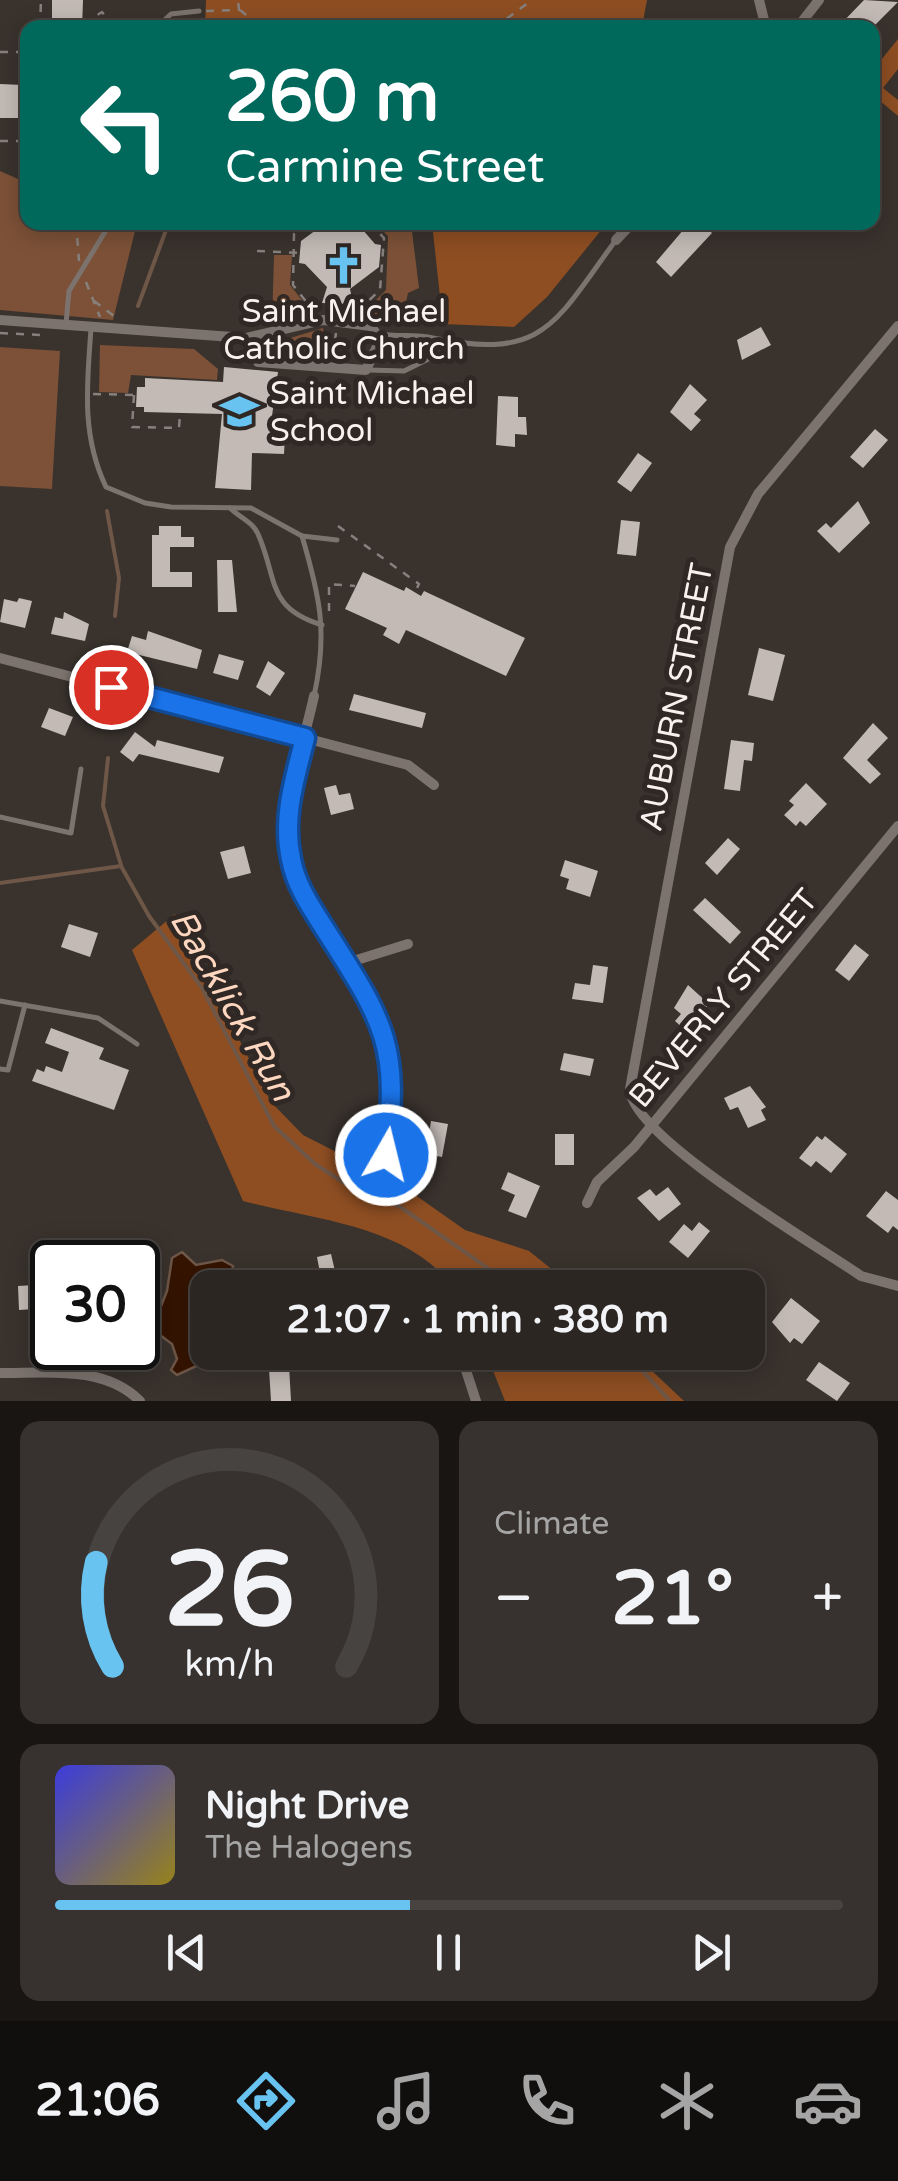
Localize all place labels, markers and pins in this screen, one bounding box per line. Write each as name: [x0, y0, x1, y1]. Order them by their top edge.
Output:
church icon: Saint Michael Catholic Church: [323, 245, 365, 287]
place label: Saint Michael Catholic Church: [223, 293, 465, 368]
place label: Saint Michael School: [270, 375, 474, 450]
school or university icon: Saint Michael School: [219, 390, 261, 432]
pin: [69, 645, 154, 730]

